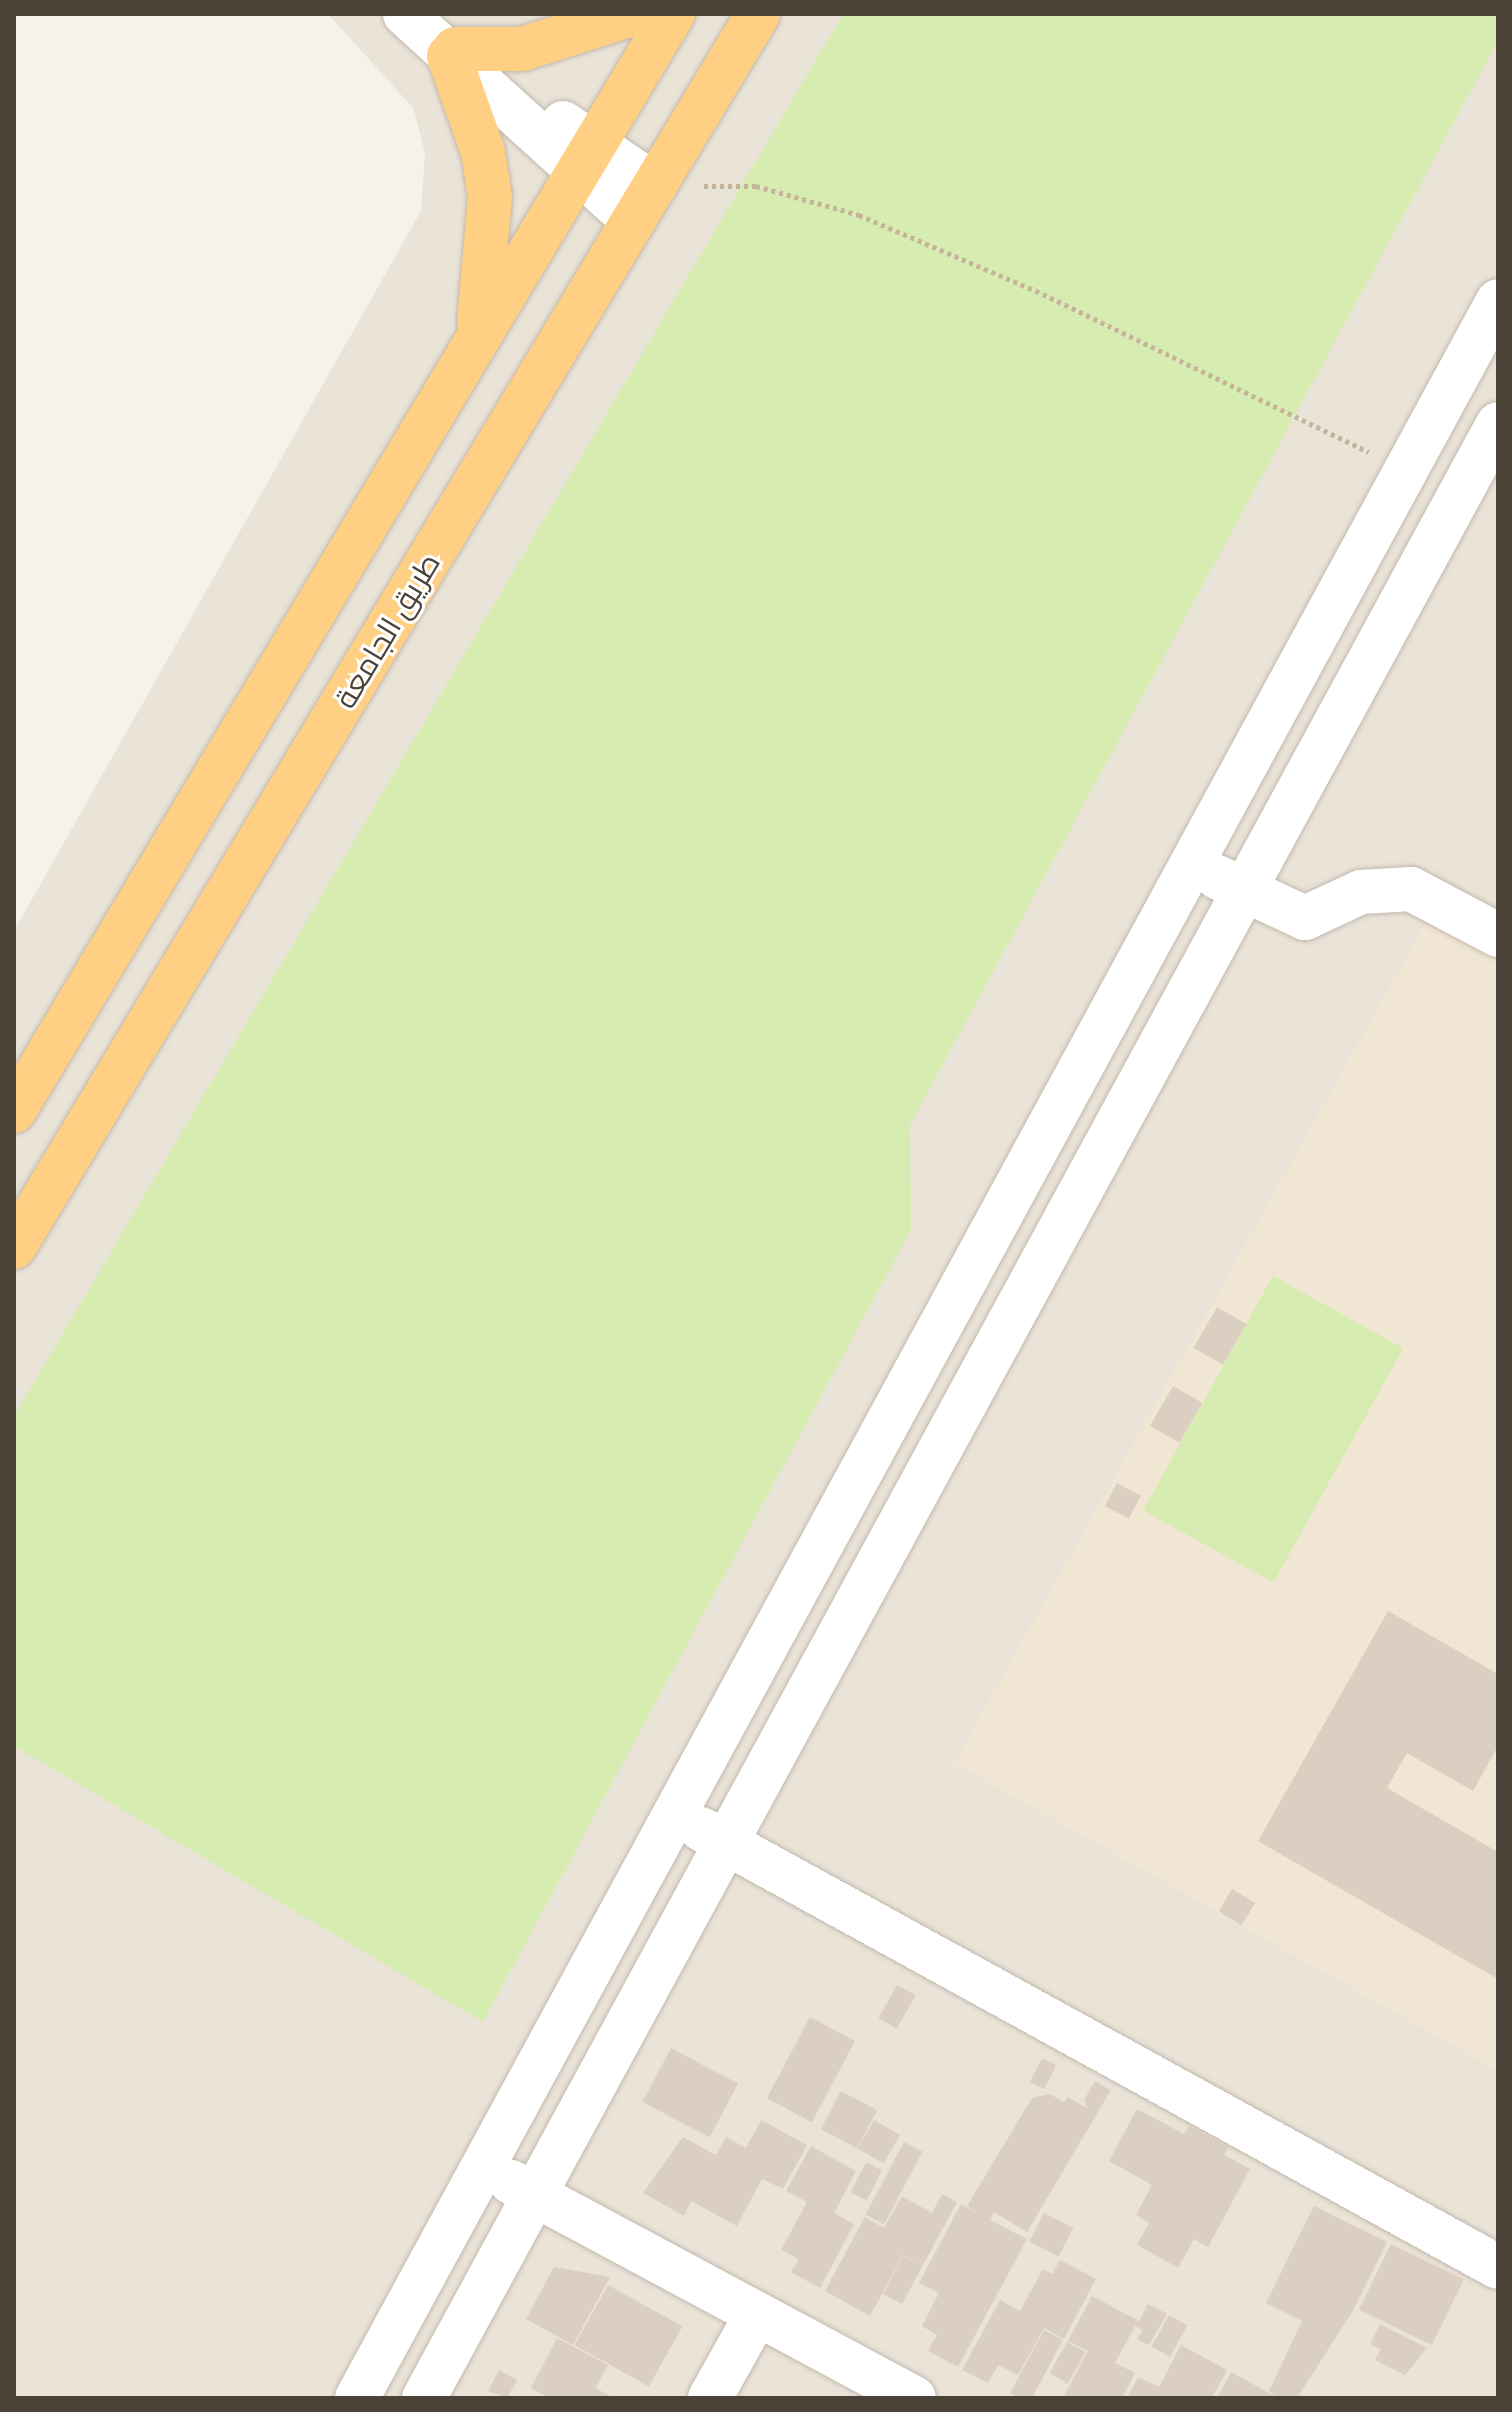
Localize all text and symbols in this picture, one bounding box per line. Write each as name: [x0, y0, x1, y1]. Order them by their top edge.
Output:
street label: طريق الجامعة: [326, 546, 446, 714]

